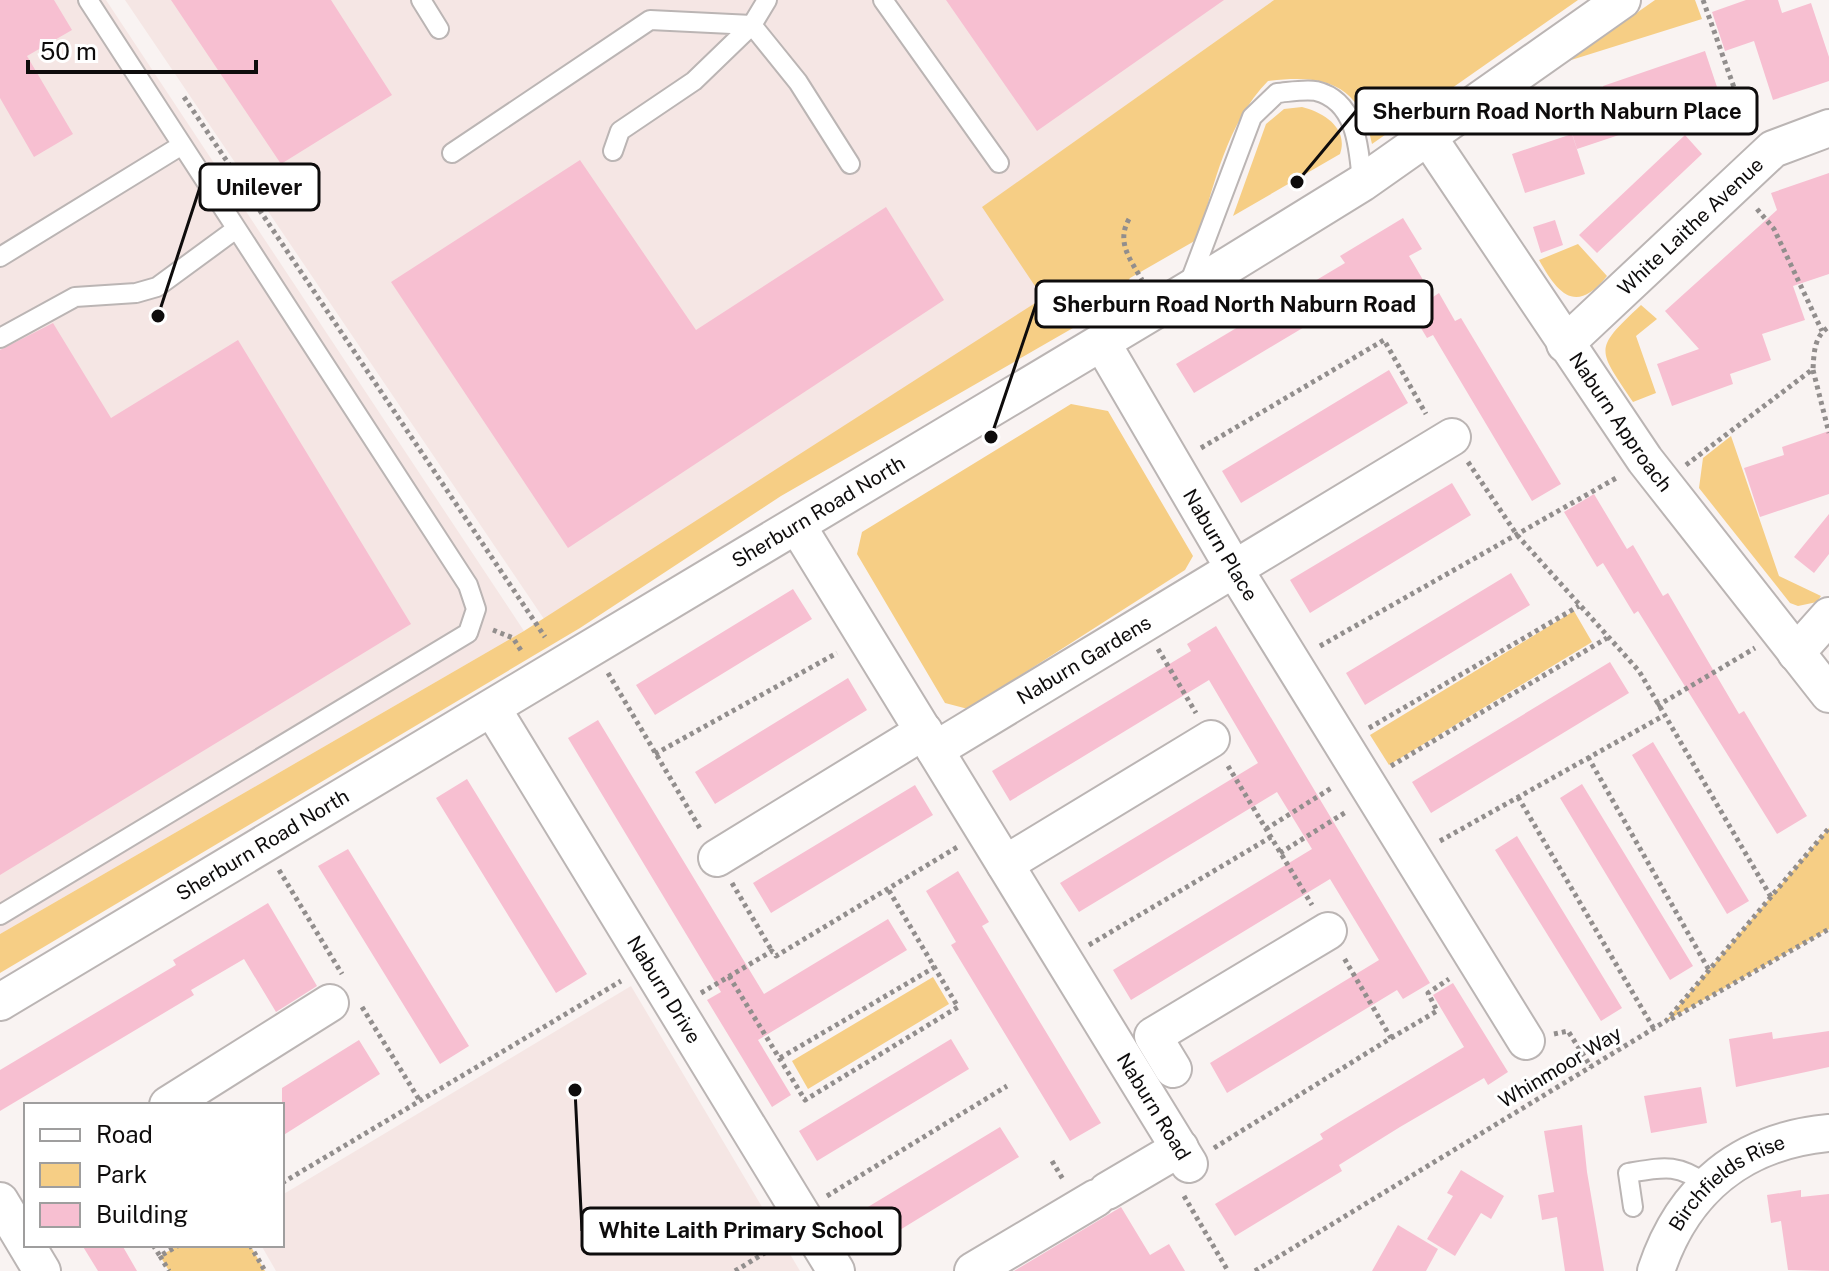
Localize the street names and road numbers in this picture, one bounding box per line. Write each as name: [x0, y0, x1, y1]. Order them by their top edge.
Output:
street label: White Laithe Avenue: [1613, 152, 1768, 300]
street label: Naburn Approach: [1564, 348, 1677, 496]
street label: Sherburn Road North: [728, 451, 909, 573]
street label: Naburn Place: [1178, 485, 1263, 605]
street label: Naburn Gardens: [1013, 610, 1155, 710]
street label: Sherburn Road North: [172, 784, 353, 906]
street label: Naburn Drive: [622, 931, 706, 1048]
street label: Whinmoor Way: [1494, 1021, 1626, 1113]
street label: Naburn Road: [1112, 1049, 1196, 1165]
street label: Birchfields Rise: [1664, 1130, 1788, 1235]

